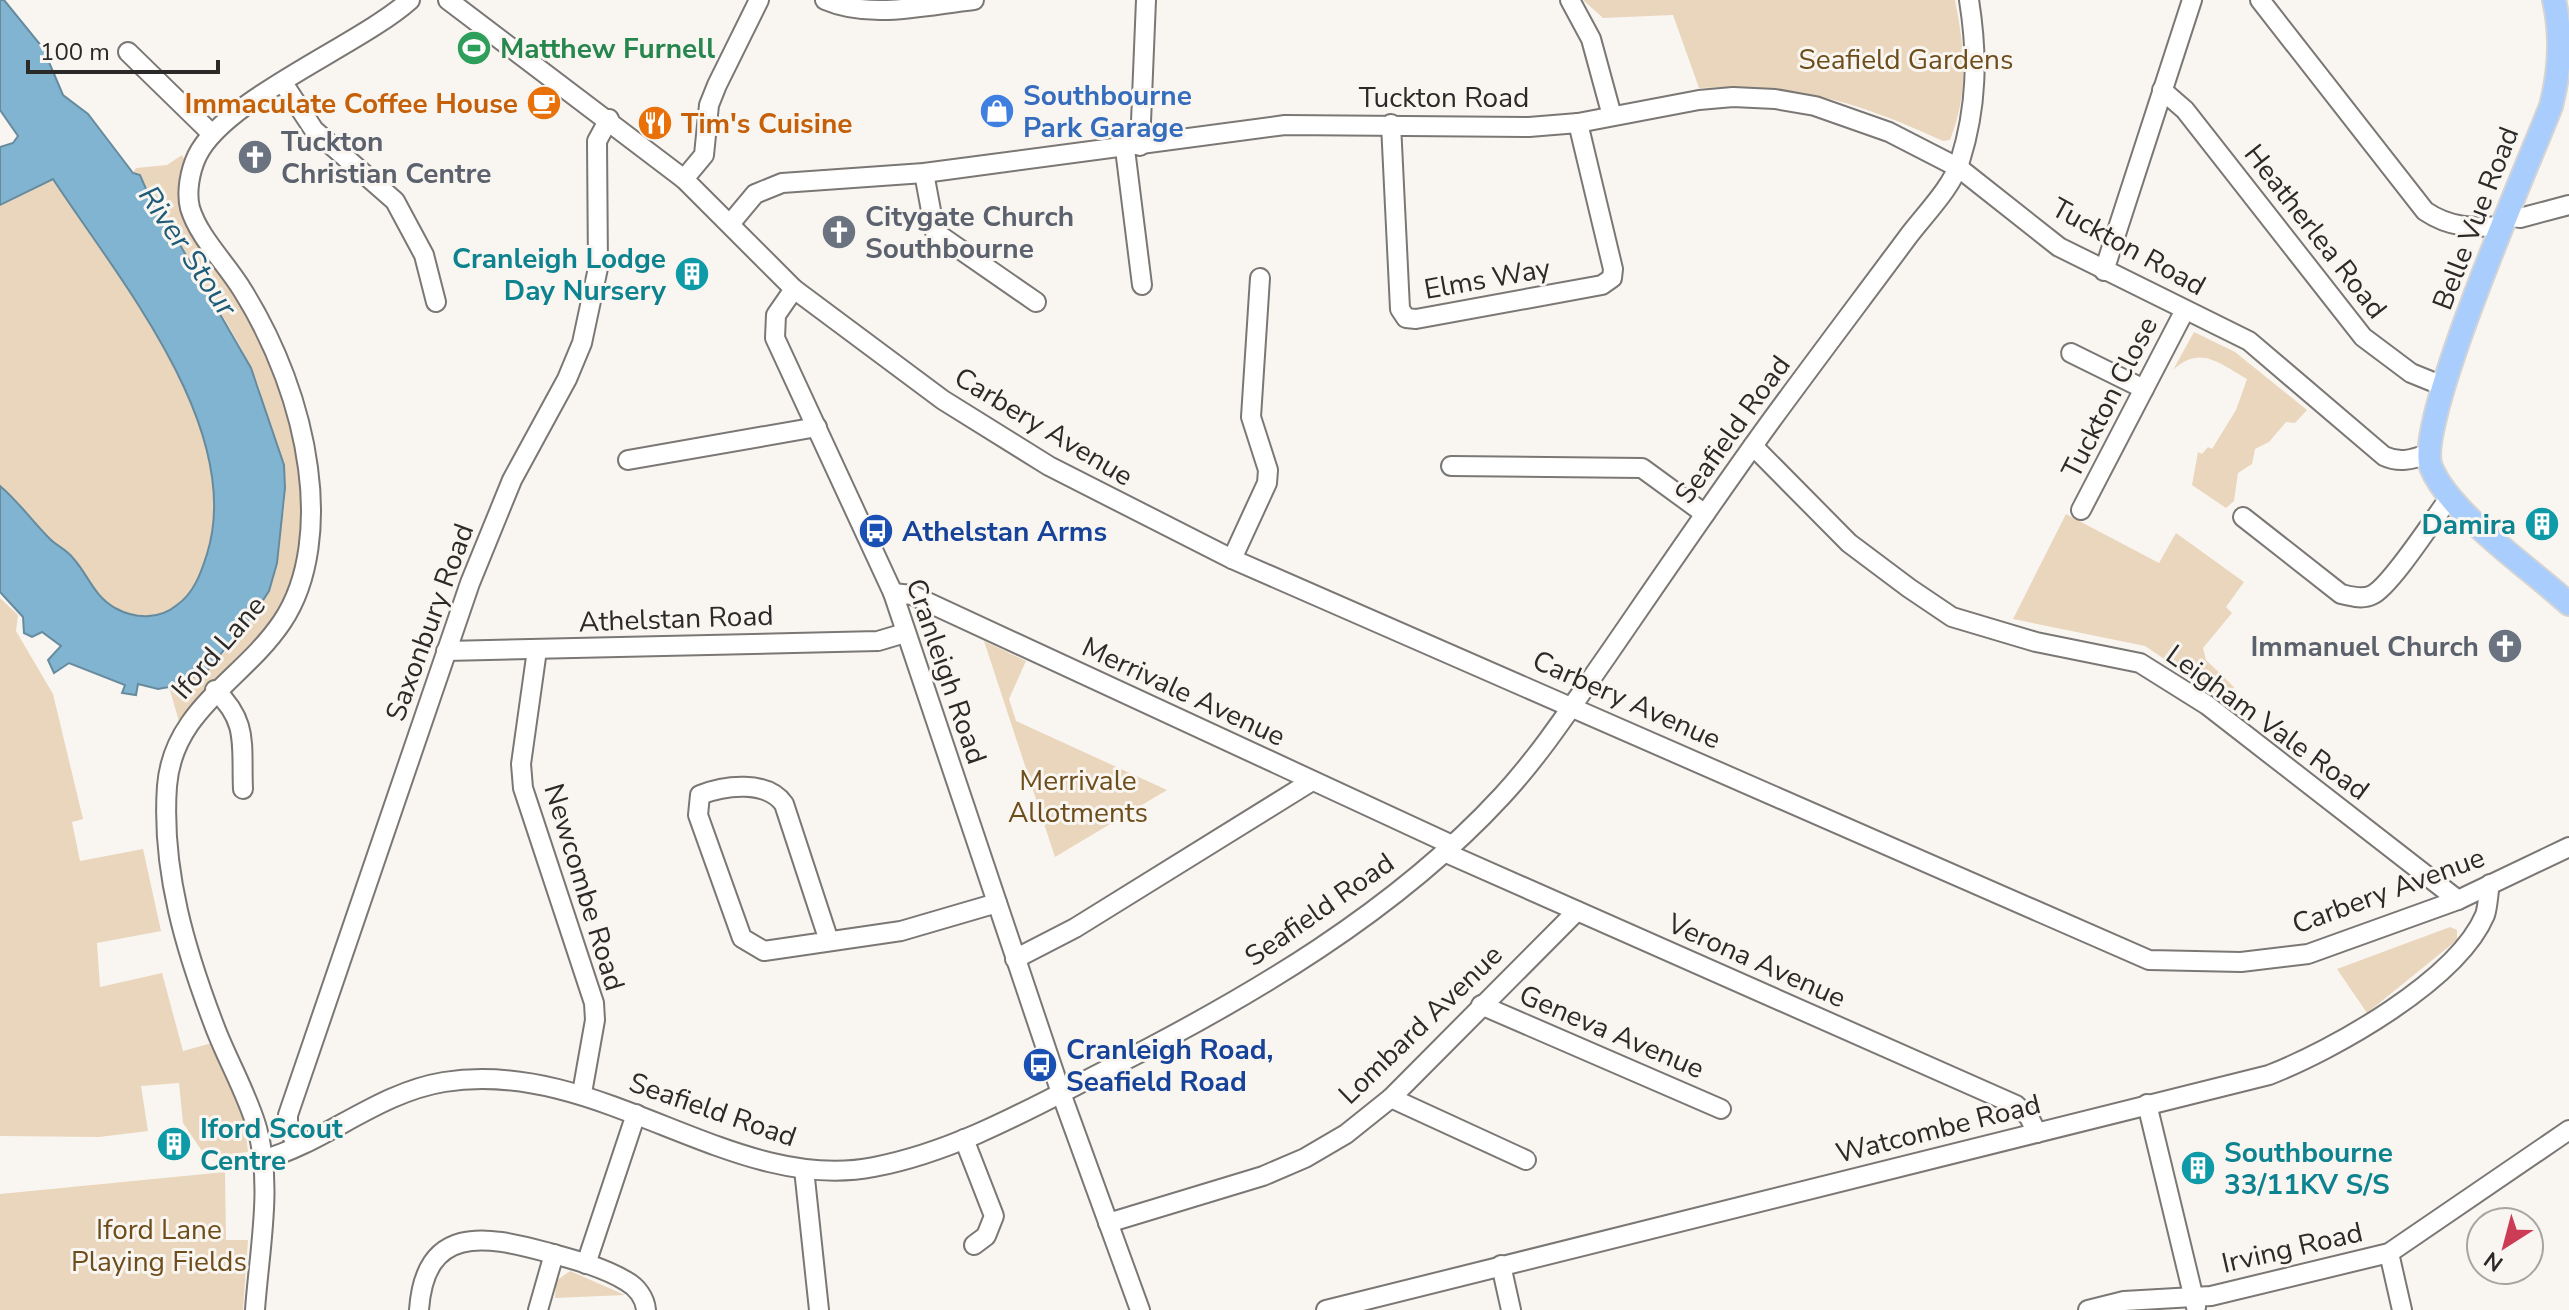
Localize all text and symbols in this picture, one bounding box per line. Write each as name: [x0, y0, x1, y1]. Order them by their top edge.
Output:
scale bar: [28, 24, 218, 74]
sports icon: Matthew Furnell: [455, 29, 493, 67]
place label: Matthew Furnell: [500, 30, 715, 68]
text: 100 m: [40, 36, 110, 68]
park label: Seafield Gardens: [1799, 41, 2013, 79]
place label: Southbourne Park Garage: [1023, 77, 1192, 147]
street label: Tuckton Road: [1359, 79, 1529, 117]
cafe icon: Immaculate Coffee House: [525, 84, 563, 122]
place label: Immaculate Coffee House: [185, 85, 518, 123]
shop icon: Southbourne Park Garage: [978, 92, 1016, 130]
restaurant icon: Tim's Cuisine: [636, 104, 674, 142]
place label: Tim's Cuisine: [681, 105, 852, 143]
street label: Belle Vue Road: [2424, 121, 2528, 315]
place label: Tuckton Christian Centre: [281, 123, 491, 193]
street label: Heatherlea Road: [2235, 136, 2395, 327]
church icon: Tuckton Christian Centre: [236, 138, 274, 176]
water label: River Stour: [129, 178, 247, 326]
street label: Tuckton Road: [2045, 189, 2212, 305]
place label: Citygate Church Southbourne: [865, 198, 1074, 268]
church icon: Citygate Church Southbourne: [820, 213, 858, 251]
place label: Cranleigh Lodge Day Nursery: [452, 240, 666, 310]
street label: Elms Way: [1421, 249, 1554, 309]
building icon: Cranleigh Lodge Day Nursery: [673, 255, 711, 293]
street label: Tuckton Close: [2053, 310, 2167, 485]
street label: Seafield Road: [1666, 348, 1799, 511]
street label: Carbery Avenue: [947, 358, 1140, 495]
building icon: Damira: [2523, 505, 2561, 543]
place label: Damira: [2421, 506, 2516, 544]
bus stop icon: Athelstan Arms: [857, 512, 895, 550]
place label: Athelstan Arms: [902, 513, 1107, 551]
street label: Saxonbury Road: [377, 518, 483, 726]
street label: Cranleigh Road: [897, 574, 996, 769]
street label: Iford Lane: [163, 588, 274, 708]
street label: Athelstan Road: [578, 597, 774, 641]
church icon: Immanuel Church: [2486, 627, 2524, 665]
street label: Merrivale Avenue: [1076, 628, 1291, 756]
place label: Immanuel Church: [2250, 628, 2479, 666]
street label: Leigham Vale Road: [2158, 636, 2377, 810]
street label: Carbery Avenue: [1526, 641, 1727, 758]
park label: Merrivale Allotments: [1008, 762, 1148, 832]
street label: Newcombe Road: [535, 779, 634, 995]
street label: Carbery Avenue: [2287, 839, 2490, 943]
street label: Seafield Road: [1237, 844, 1402, 975]
street label: Verona Avenue: [1661, 904, 1852, 1017]
street label: Lombard Avenue: [1330, 937, 1511, 1113]
street label: Geneva Avenue: [1513, 976, 1710, 1088]
place label: Cranleigh Road, Seafield Road: [1066, 1031, 1274, 1101]
bus stop icon: Cranleigh Road, Seafield Road: [1021, 1046, 1059, 1084]
street label: Seafield Road: [624, 1064, 801, 1156]
street label: Watcombe Road: [1832, 1085, 2044, 1173]
place label: Iford Scout Centre: [200, 1110, 343, 1180]
building icon: Iford Scout Centre: [155, 1125, 193, 1163]
place label: Southbourne 33/11KV S/S: [2224, 1134, 2393, 1204]
building icon: Southbourne 33/11KV S/S: [2179, 1149, 2217, 1187]
north arrow: [2465, 1206, 2545, 1286]
park label: Iford Lane Playing Fields: [71, 1211, 247, 1281]
street label: Irving Road: [2218, 1213, 2366, 1283]
text: N: [2478, 1244, 2509, 1278]

